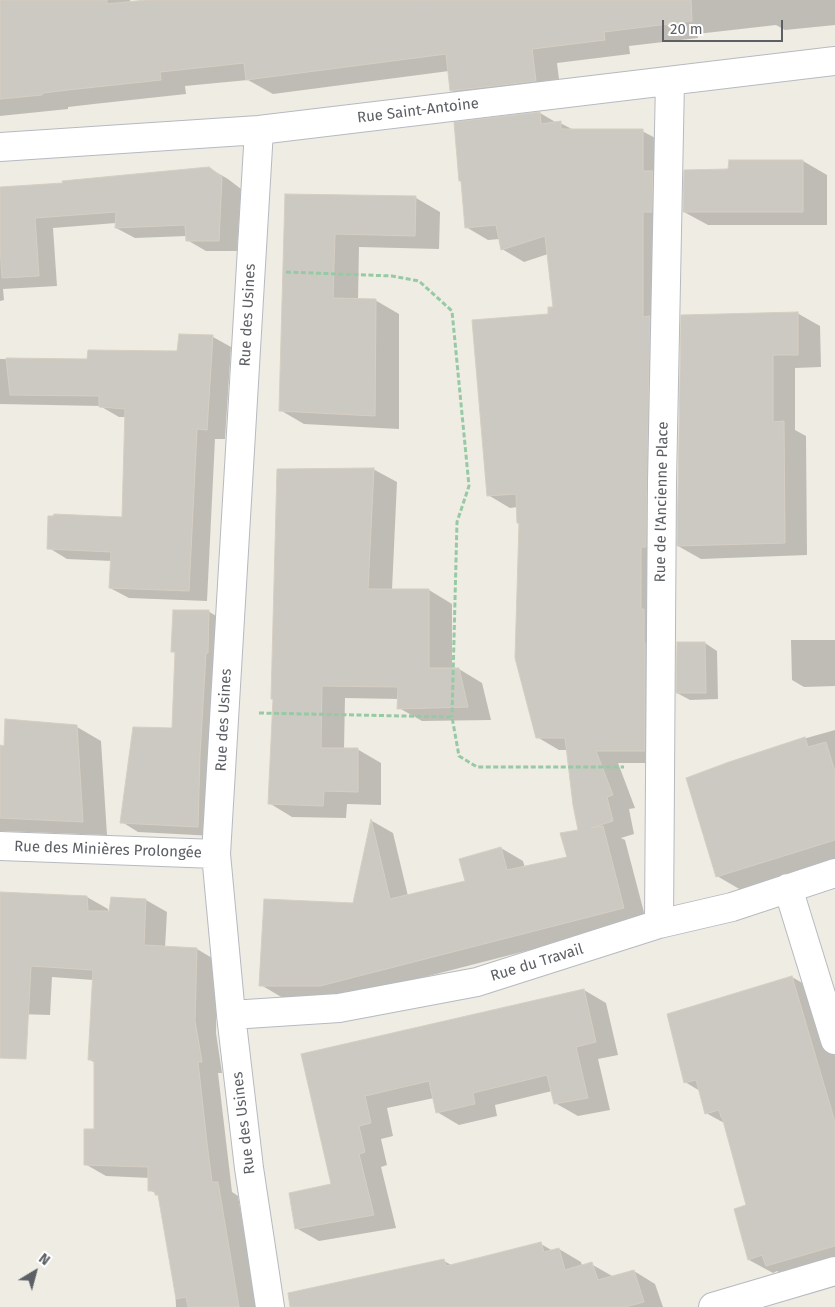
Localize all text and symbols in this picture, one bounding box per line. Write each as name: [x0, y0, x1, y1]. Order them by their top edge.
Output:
scale bar: [665, 10, 786, 42]
text: 20 m: [670, 20, 703, 38]
street label: Rue Saint-Antoine: [356, 95, 480, 127]
street label: Rue des Usines: [236, 263, 260, 367]
street label: Rue de l'Ancienne Place: [652, 421, 672, 583]
street label: Rue des Usines: [212, 668, 236, 772]
street label: Rue des Minières Prolongée: [14, 838, 202, 862]
street label: Rue du Travail: [488, 940, 586, 986]
street label: Rue des Usines: [229, 1071, 259, 1175]
north arrow: [10, 1247, 60, 1297]
text: N: [35, 1250, 53, 1269]

